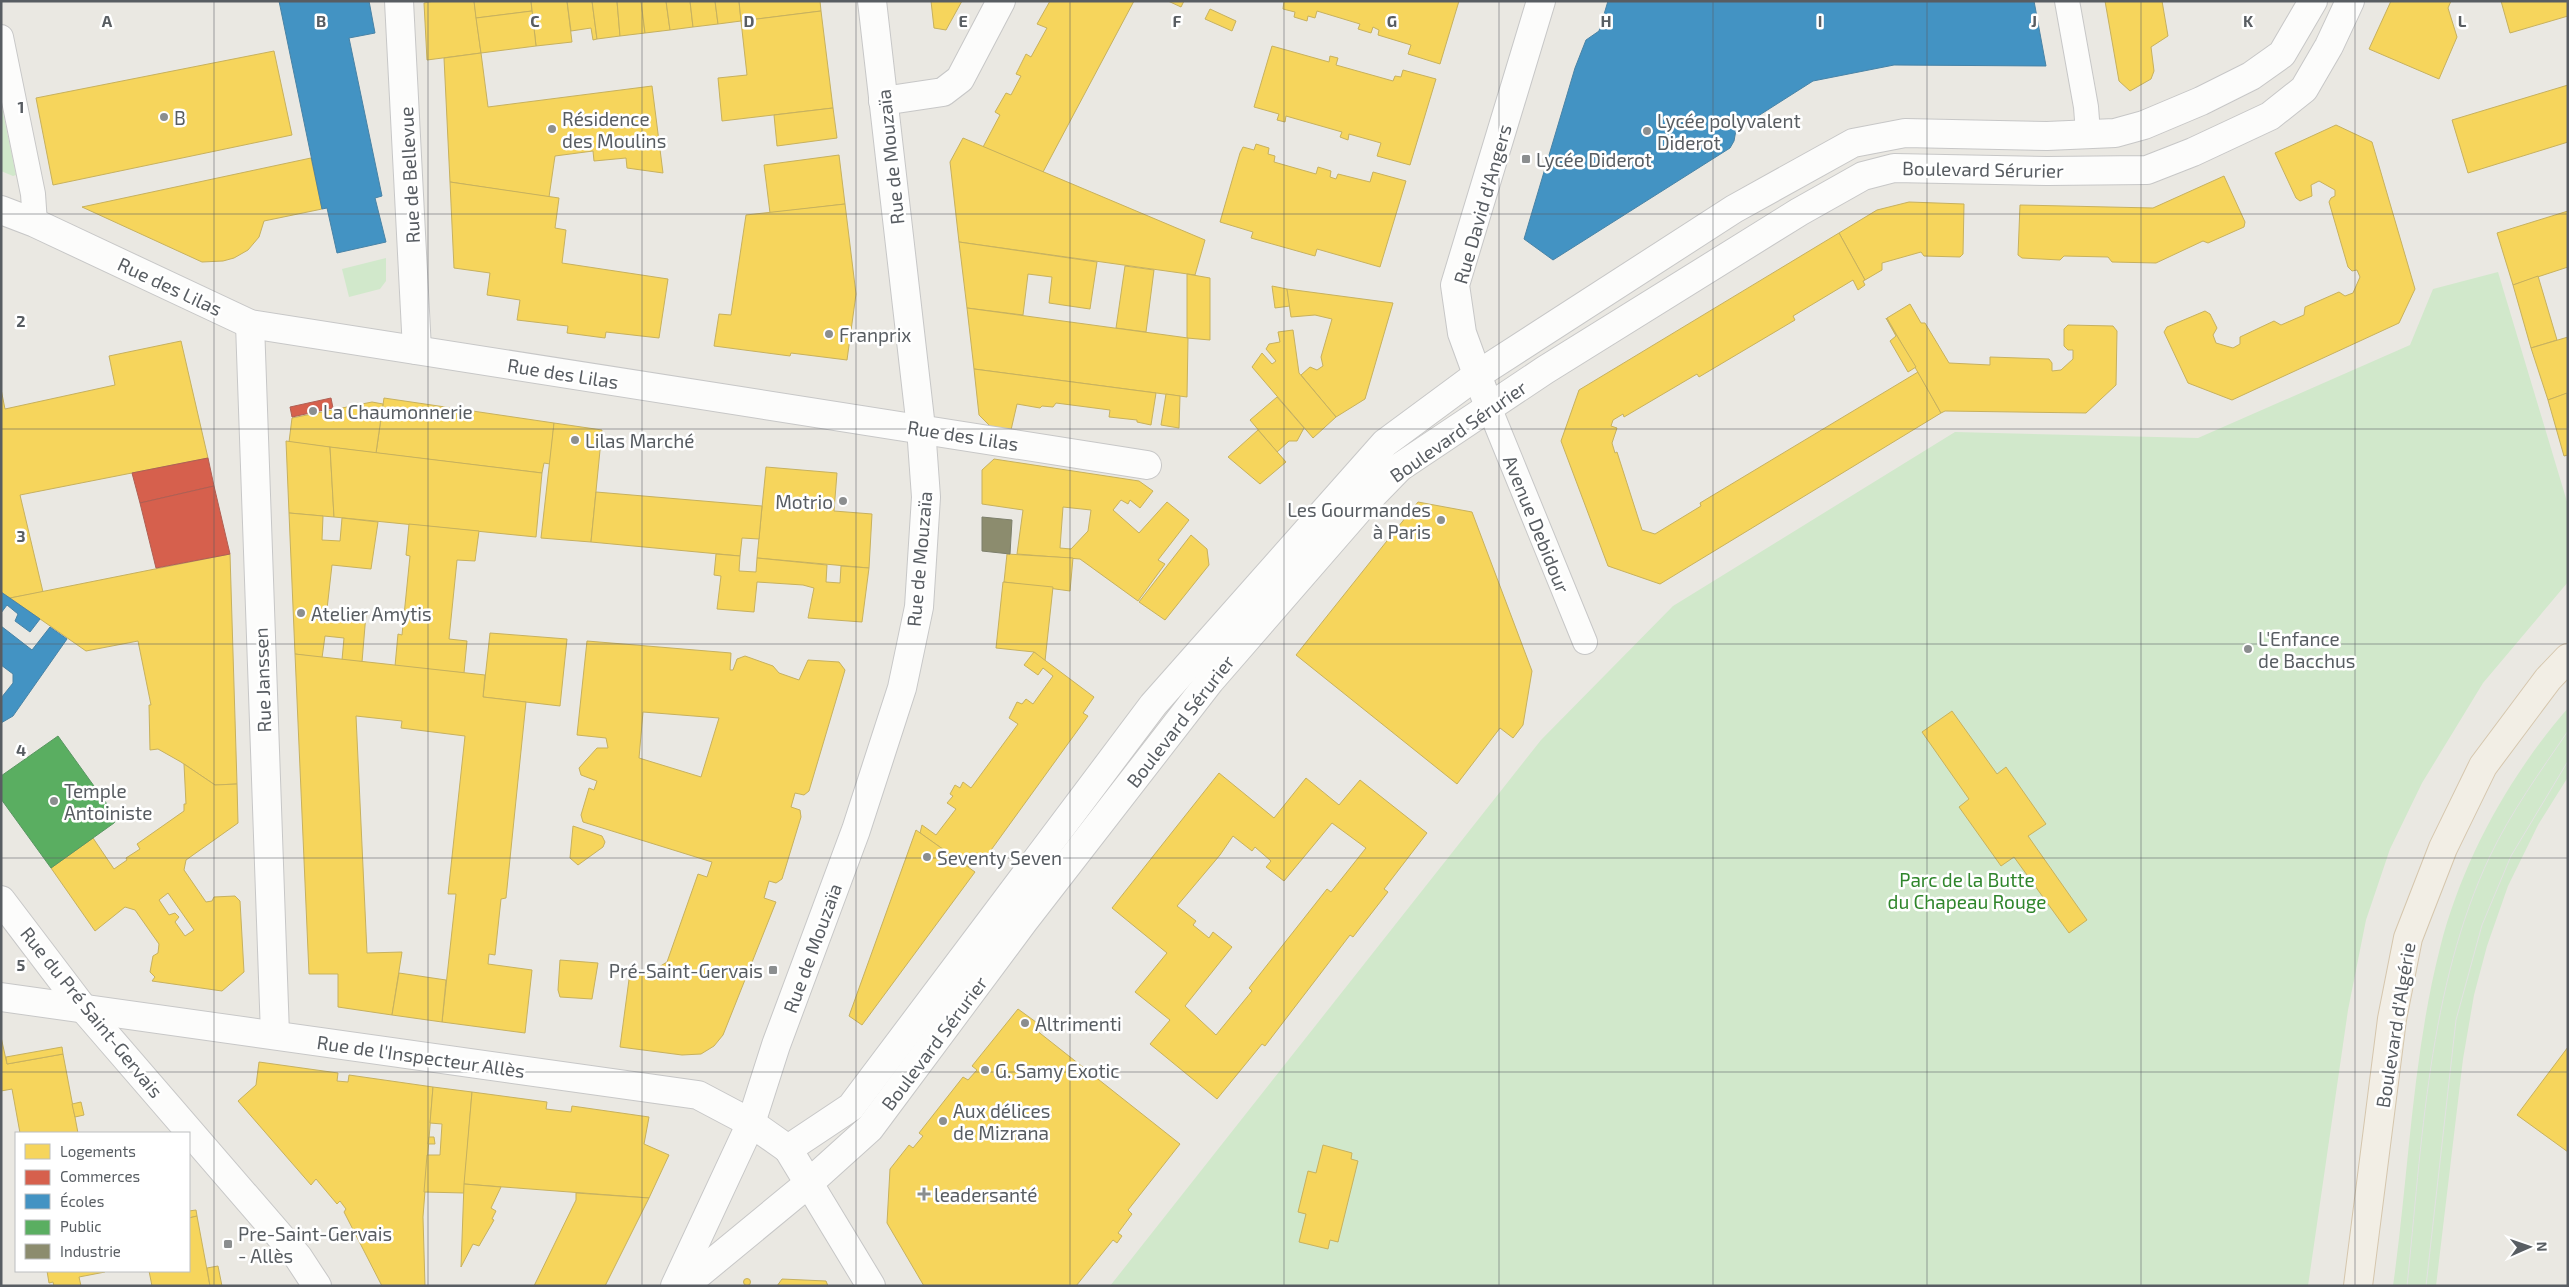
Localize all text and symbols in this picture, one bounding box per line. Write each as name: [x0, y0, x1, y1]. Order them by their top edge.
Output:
text: A: [102, 11, 113, 30]
text: B: [316, 11, 326, 30]
text: C: [530, 11, 540, 30]
text: D: [744, 11, 755, 30]
text: E: [958, 11, 968, 30]
text: F: [1173, 11, 1182, 30]
text: G: [1387, 11, 1397, 30]
text: H: [1600, 11, 1612, 30]
text: I: [1818, 11, 1822, 30]
text: J: [2031, 11, 2037, 30]
text: K: [2243, 11, 2254, 30]
text: L: [2458, 11, 2467, 30]
street label: Rue de Mouzaïa: [871, 88, 909, 226]
text: 1: [18, 97, 24, 116]
place label: B: [174, 106, 186, 129]
street label: Rue de Bellevue: [394, 106, 424, 244]
place label: Résidence des Moulins: [562, 107, 666, 152]
place label: Lycée polyvalent Diderot: [1657, 109, 1801, 154]
marker: B: [158, 111, 170, 123]
street label: Rue David d'Angers: [1448, 122, 1516, 286]
marker: Résidence des Moulins: [546, 123, 558, 135]
marker: Lycée polyvalent Diderot: [1641, 125, 1653, 137]
place label: Lycée Diderot: [1536, 148, 1652, 171]
marker: Lycée Diderot: [1520, 153, 1532, 165]
street label: Boulevard Sérurier: [1902, 156, 2064, 182]
street label: Rue des Lilas: [114, 252, 226, 320]
text: 2: [16, 311, 26, 330]
place label: Franprix: [839, 323, 911, 346]
marker: Franprix: [823, 328, 835, 340]
street label: Rue des Lilas: [506, 353, 620, 393]
street label: Boulevard Sérurier: [1385, 375, 1531, 487]
place label: La Chaumonnerie: [323, 400, 473, 423]
marker: La Chaumonnerie: [307, 405, 319, 417]
street label: Rue des Lilas: [906, 415, 1020, 455]
place label: Lilas Marché: [585, 429, 694, 452]
marker: Lilas Marché: [569, 434, 581, 446]
street label: Avenue Debidour: [1499, 452, 1575, 597]
place label: Motrio: [775, 490, 833, 513]
street label: Rue de Mouzaïa: [902, 490, 936, 628]
marker: Motrio: [837, 495, 849, 507]
place label: Les Gourmandes à Paris: [1287, 498, 1431, 543]
marker: Les Gourmandes à Paris: [1435, 514, 1447, 526]
text: 3: [16, 526, 26, 545]
place label: Atelier Amytis: [311, 602, 432, 625]
marker: Atelier Amytis: [295, 607, 307, 619]
street label: Rue Janssen: [249, 627, 275, 733]
place label: L'Enfance de Bacchus: [2258, 627, 2356, 672]
marker: L'Enfance de Bacchus: [2242, 643, 2254, 655]
street label: Boulevard Sérurier: [1121, 650, 1239, 792]
text: 4: [16, 740, 26, 759]
place label: Temple Antoiniste: [64, 779, 152, 824]
marker: Temple Antoiniste: [48, 795, 60, 807]
place label: Seventy Seven: [937, 846, 1062, 869]
marker: Seventy Seven: [921, 851, 933, 863]
park label: Parc de la Butte du Chapeau Rouge: [1888, 868, 2046, 913]
street label: Rue de Mouzaïa: [778, 880, 846, 1016]
street label: Rue du Pré Saint-Gervais: [16, 922, 168, 1102]
street label: Boulevard d'Algérie: [2371, 941, 2419, 1109]
text: 5: [17, 955, 26, 974]
place label: Pré-Saint-Gervais: [609, 959, 763, 982]
marker: Pré-Saint-Gervais: [767, 964, 779, 976]
street label: Boulevard Sérurier: [876, 971, 992, 1114]
place label: Altrimenti: [1035, 1012, 1122, 1035]
marker: Altrimenti: [1019, 1017, 1031, 1029]
street label: Rue de l'Inspecteur Allès: [315, 1030, 527, 1082]
place label: G. Samy Exotic: [995, 1059, 1120, 1082]
marker: G. Samy Exotic: [979, 1064, 991, 1076]
place label: Aux délices de Mizrana: [953, 1099, 1050, 1144]
marker: Aux délices de Mizrana: [937, 1115, 949, 1127]
legend: [15, 1132, 190, 1272]
text: Logements: [60, 1142, 136, 1160]
text: Commerces: [60, 1167, 140, 1185]
place label: leadersanté: [934, 1183, 1038, 1206]
marker: leadersanté: [918, 1188, 930, 1200]
text: Écoles: [60, 1192, 104, 1210]
text: Public: [60, 1217, 101, 1235]
place label: Pre-Saint-Gervais - Allès: [238, 1222, 392, 1267]
north arrow: [2504, 1222, 2554, 1272]
marker: Pre-Saint-Gervais - Allès: [222, 1238, 234, 1250]
text: N: [2534, 1241, 2551, 1252]
text: Industrie: [60, 1242, 121, 1260]

